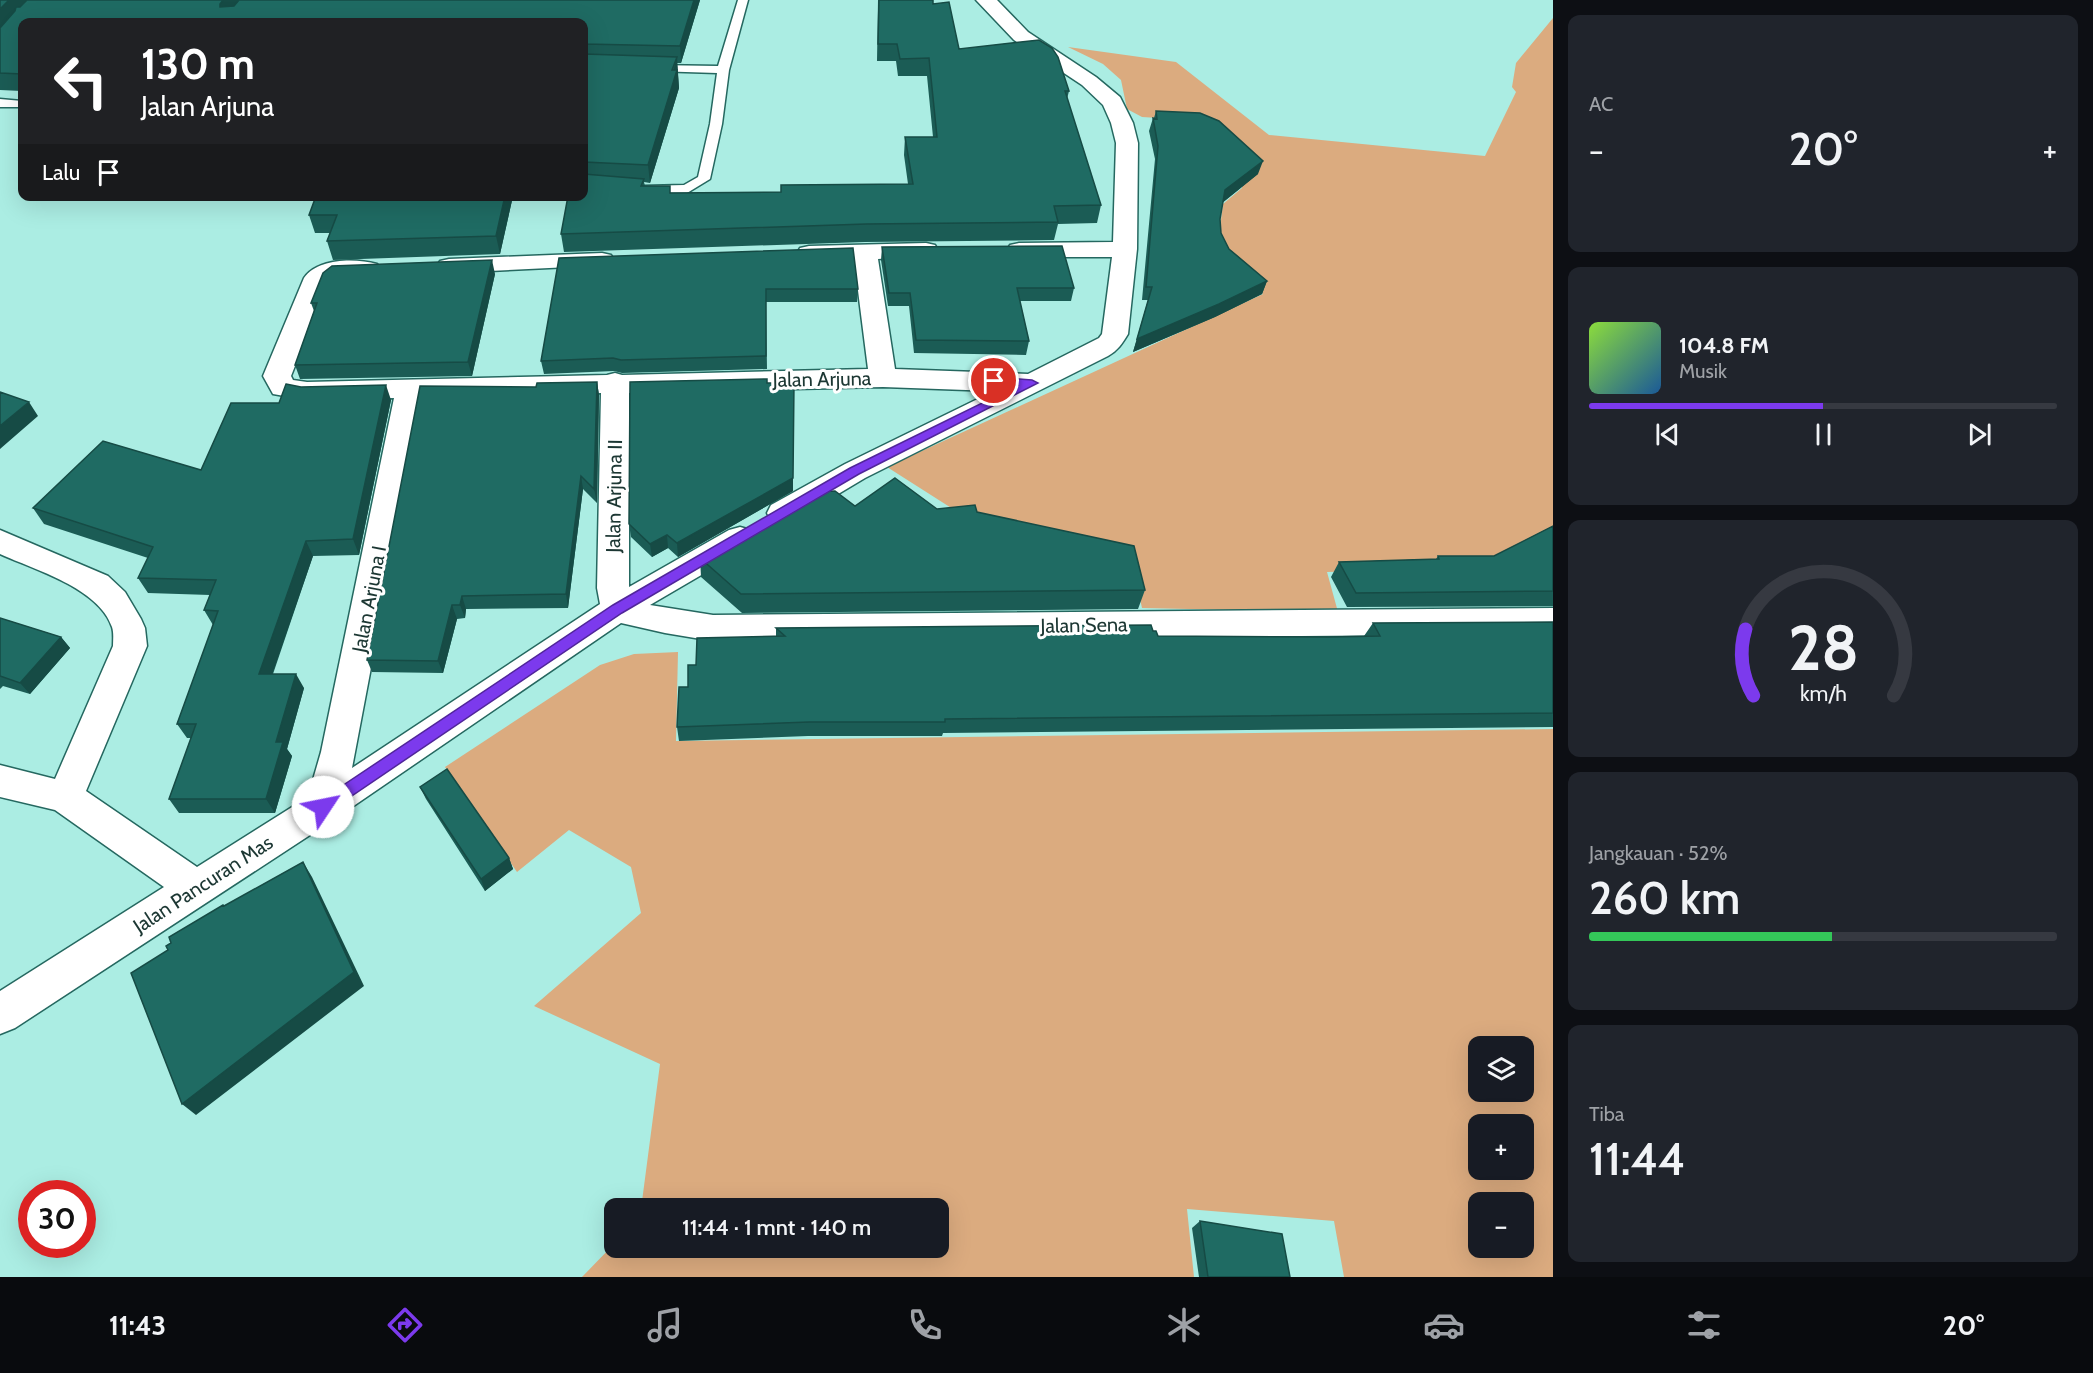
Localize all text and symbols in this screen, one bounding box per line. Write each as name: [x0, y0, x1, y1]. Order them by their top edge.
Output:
text: 130 m: [141, 38, 255, 90]
icon: left: [42, 42, 120, 120]
text: Jalan Arjuna: [141, 90, 274, 123]
text: AC: [1589, 92, 1613, 116]
text: 20°: [1789, 122, 1857, 176]
text: −: [1589, 130, 1604, 170]
text: +: [2042, 130, 2057, 170]
icon: arrive: [92, 156, 125, 189]
text: Lalu: [42, 159, 80, 186]
text: 104.8 FM: [1679, 332, 1769, 359]
pin: [968, 355, 1019, 406]
text: Musik: [1679, 359, 1727, 383]
icon: arrive: [977, 364, 1010, 397]
street label: Jalan Arjuna: [771, 366, 872, 392]
icon: previous: [1651, 418, 1684, 451]
icon: pause: [1807, 418, 1840, 451]
icon: next: [1963, 418, 1996, 451]
street label: Jalan Arjuna II: [601, 439, 627, 554]
street label: Jalan Arjuna I: [347, 544, 391, 655]
text: 28: [1788, 610, 1858, 686]
street label: Jalan Sena: [1039, 612, 1128, 638]
text: km/h: [1800, 680, 1846, 706]
position arrow: [291, 775, 355, 839]
street label: Jalan Pancuran Mas: [128, 830, 277, 939]
text: Jangkauan · 52%: [1589, 841, 1727, 865]
text: 260 km: [1589, 871, 1740, 925]
map controls: [1468, 1036, 1534, 1258]
button: layers: [1468, 1036, 1534, 1102]
text: Tiba: [1589, 1102, 1624, 1126]
button: +: [1468, 1114, 1534, 1180]
text: 11:44: [1589, 1132, 1685, 1186]
speed limit sign: 30: [18, 1180, 96, 1258]
button: −: [1468, 1192, 1534, 1258]
text: 11:44 · 1 mnt · 140 m: [682, 1214, 871, 1241]
icon: directions: [384, 1304, 426, 1346]
icon: music: [644, 1304, 686, 1346]
icon: phone: [904, 1304, 946, 1346]
icon: climate: [1163, 1304, 1205, 1346]
icon: car: [1423, 1304, 1465, 1346]
icon: filters: [1683, 1304, 1725, 1346]
text: 11:43: [109, 1309, 166, 1342]
text: 20°: [1943, 1309, 1984, 1342]

